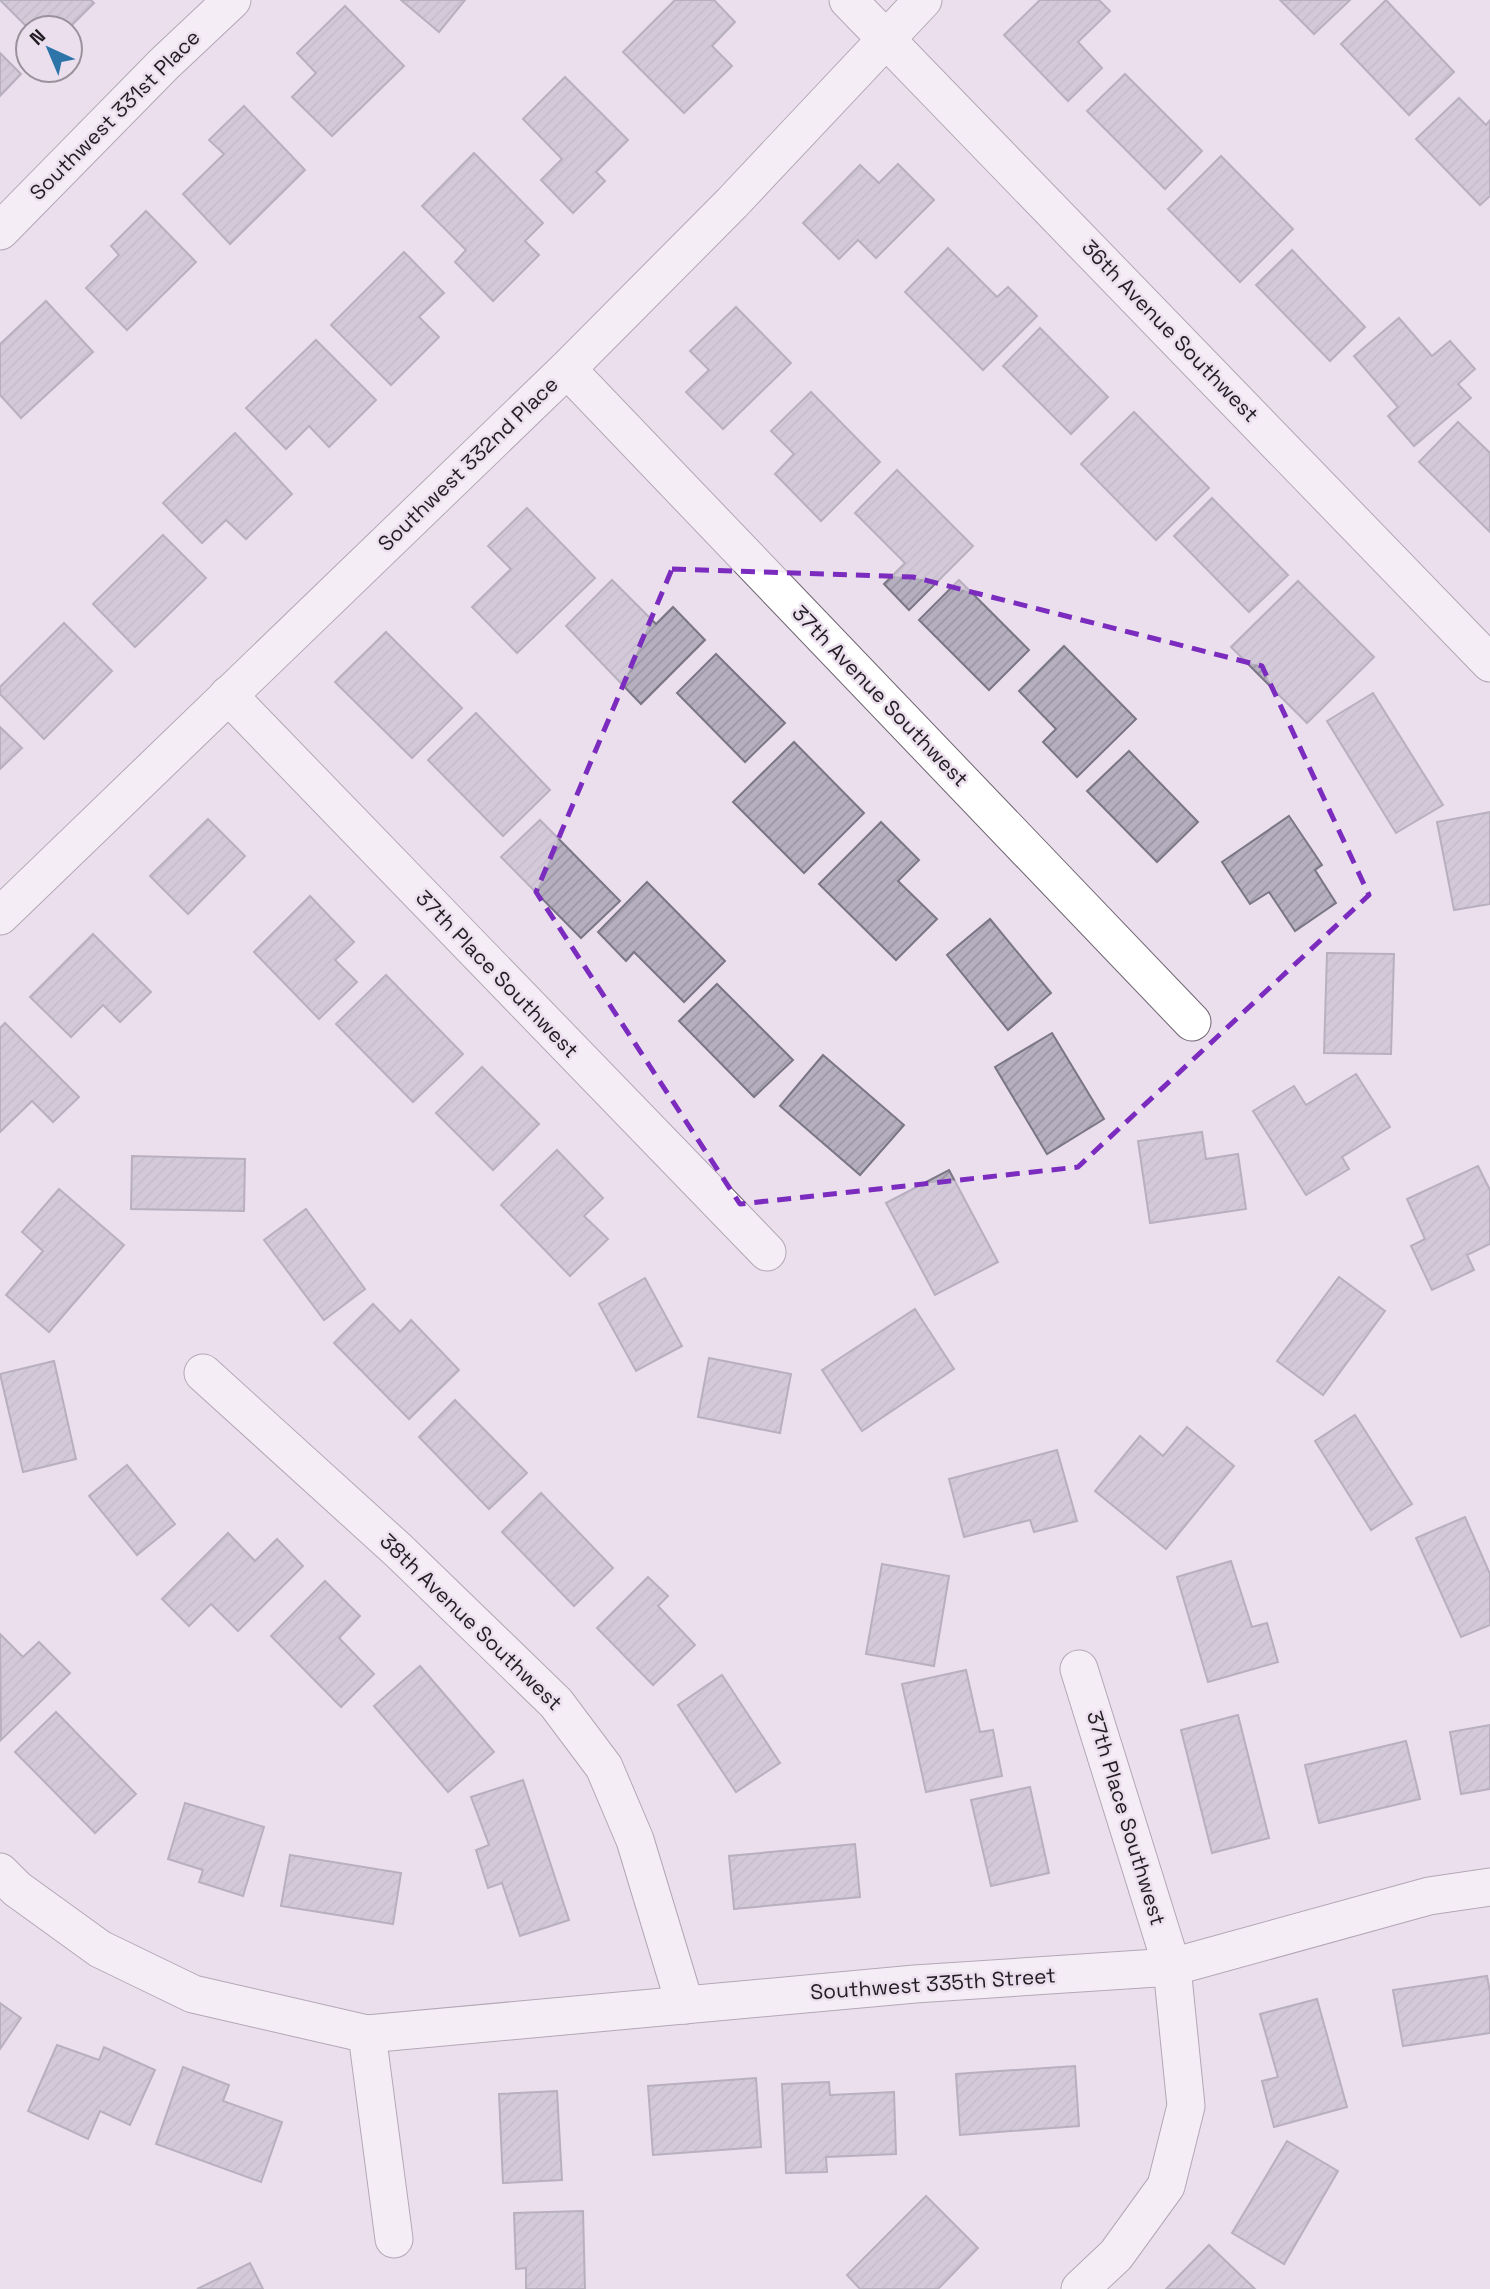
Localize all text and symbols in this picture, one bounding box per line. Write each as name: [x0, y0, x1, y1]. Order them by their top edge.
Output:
north arrow: [14, 14, 84, 84]
street label: Southwest 331st Place: [24, 24, 206, 206]
text: N: [24, 24, 51, 51]
street label: 36th Avenue Southwest: [1076, 234, 1265, 428]
street label: Southwest 332nd Place: [372, 370, 564, 557]
street label: 37th Avenue Southwest: [786, 599, 974, 792]
street label: 37th Place Southwest: [410, 884, 585, 1063]
street label: 38th Avenue Southwest: [374, 1527, 568, 1716]
street label: 37th Place Southwest: [1081, 1707, 1172, 1928]
street label: Southwest 335th Street: [809, 1961, 1057, 2006]

